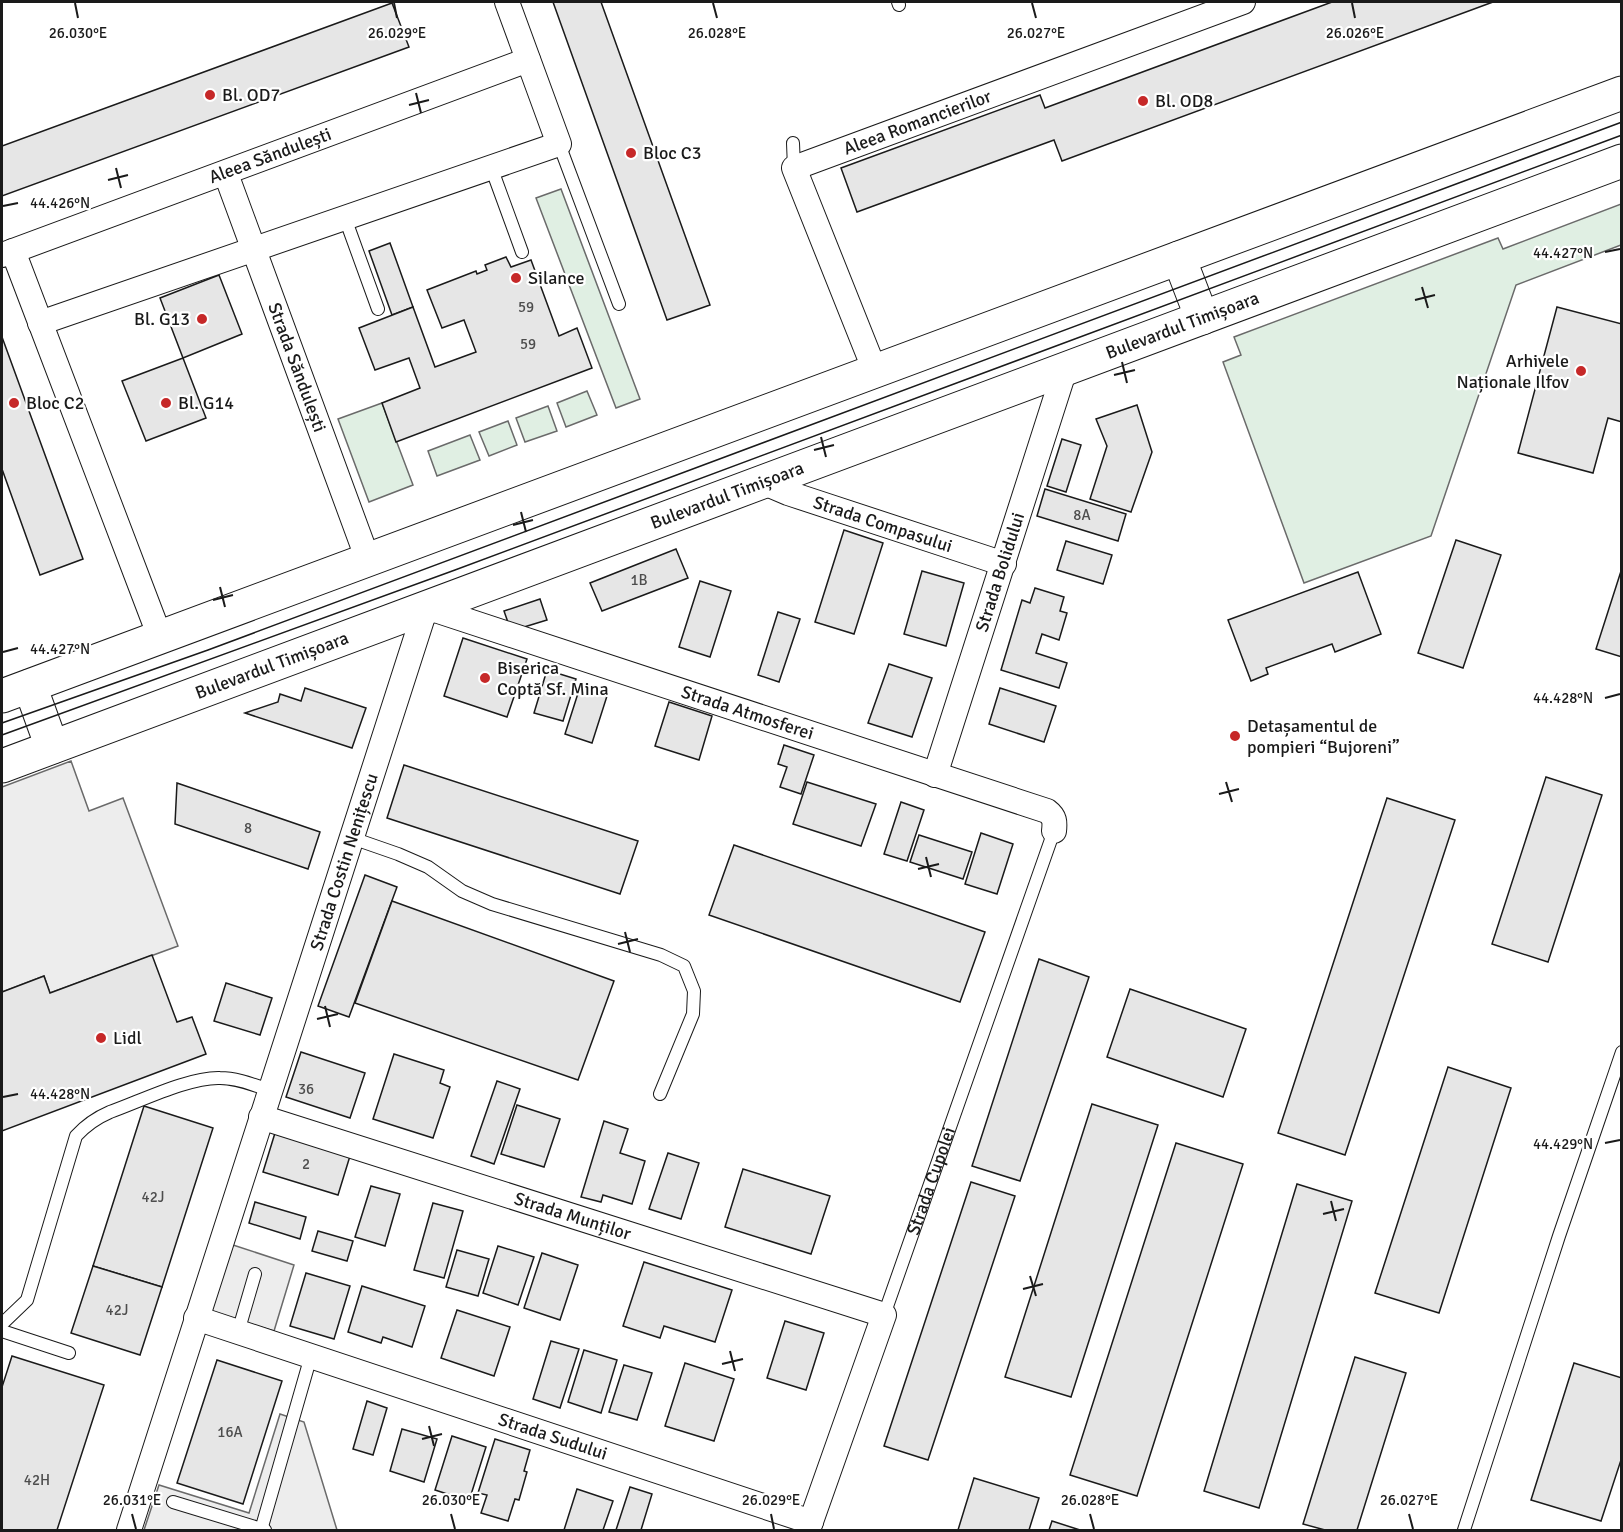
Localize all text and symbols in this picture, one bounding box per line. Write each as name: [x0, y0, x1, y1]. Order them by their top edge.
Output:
text: 26.030°E: [49, 24, 107, 42]
text: 26.029°E: [368, 24, 426, 42]
text: 26.028°E: [688, 24, 746, 42]
text: 26.027°E: [1007, 24, 1065, 42]
text: 26.026°E: [1326, 24, 1384, 42]
place label: Bl. OD7: [222, 84, 280, 106]
street label: Aleea Romancierilor: [840, 85, 995, 160]
marker: Bl. OD7: [203, 88, 217, 102]
place label: Bl. OD8: [1155, 90, 1213, 112]
marker: Bl. OD8: [1136, 94, 1150, 108]
street label: Aleea Săndulești: [206, 123, 334, 188]
place label: Bloc C3: [643, 142, 701, 164]
marker: Bloc C3: [624, 146, 638, 160]
text: 44.426°N: [30, 194, 90, 212]
text: 44.427°N: [1533, 244, 1593, 262]
place label: Silance: [528, 267, 585, 289]
marker: Silance: [509, 271, 523, 285]
street label: Bulevardul Timișoara: [1103, 287, 1262, 364]
house number: 59: [518, 298, 534, 316]
street label: Strada Săndulești: [263, 300, 331, 435]
place label: Bl. G13: [134, 308, 190, 330]
marker: Bl. G13: [195, 312, 209, 326]
house number: 59: [520, 335, 536, 353]
place label: Arhivele Naționale Ilfov: [1456, 350, 1570, 393]
marker: Arhivele Naționale Ilfov: [1574, 364, 1588, 378]
place label: Bloc C2: [26, 392, 84, 414]
place label: Bl. G14: [178, 392, 234, 414]
marker: Bloc C2: [7, 396, 21, 410]
marker: Bl. G14: [159, 396, 173, 410]
street label: Bulevardul Timișoara: [647, 457, 807, 534]
street label: Strada Compasului: [810, 491, 955, 557]
house number: 8A: [1073, 506, 1091, 524]
street label: Strada Bolidului: [971, 510, 1029, 635]
house number: 1B: [630, 571, 648, 589]
street label: Bulevardul Timișoara: [192, 627, 352, 704]
text: 44.427°N: [30, 640, 90, 658]
place label: Biserica Coptă Sf. Mina: [497, 657, 609, 700]
marker: Biserica Coptă Sf. Mina: [478, 671, 492, 685]
street label: Strada Atmosferei: [678, 681, 817, 745]
text: 44.428°N: [1533, 689, 1593, 707]
place label: Detașamentul de pompieri “Bujoreni”: [1247, 715, 1400, 758]
marker: Detașamentul de pompieri “Bujoreni”: [1228, 729, 1242, 743]
street label: Strada Costin Nenițescu: [305, 770, 383, 953]
house number: 8: [244, 819, 252, 837]
place label: Lidl: [113, 1027, 142, 1049]
marker: Lidl: [94, 1031, 108, 1045]
house number: 36: [298, 1080, 314, 1098]
text: 44.428°N: [30, 1085, 90, 1103]
street label: Strada Cupolei: [902, 1124, 960, 1238]
text: 44.429°N: [1533, 1135, 1593, 1153]
house number: 2: [302, 1155, 310, 1173]
street label: Strada Munților: [512, 1187, 634, 1245]
house number: 42J: [142, 1188, 164, 1206]
house number: 42J: [106, 1301, 128, 1319]
street label: Strada Sudului: [496, 1408, 610, 1465]
house number: 16A: [217, 1423, 243, 1441]
house number: 42H: [24, 1471, 50, 1489]
text: 26.031°E: [103, 1491, 161, 1509]
text: 26.030°E: [422, 1491, 480, 1509]
text: 26.029°E: [742, 1491, 800, 1509]
text: 26.028°E: [1061, 1491, 1119, 1509]
text: 26.027°E: [1380, 1491, 1438, 1509]

